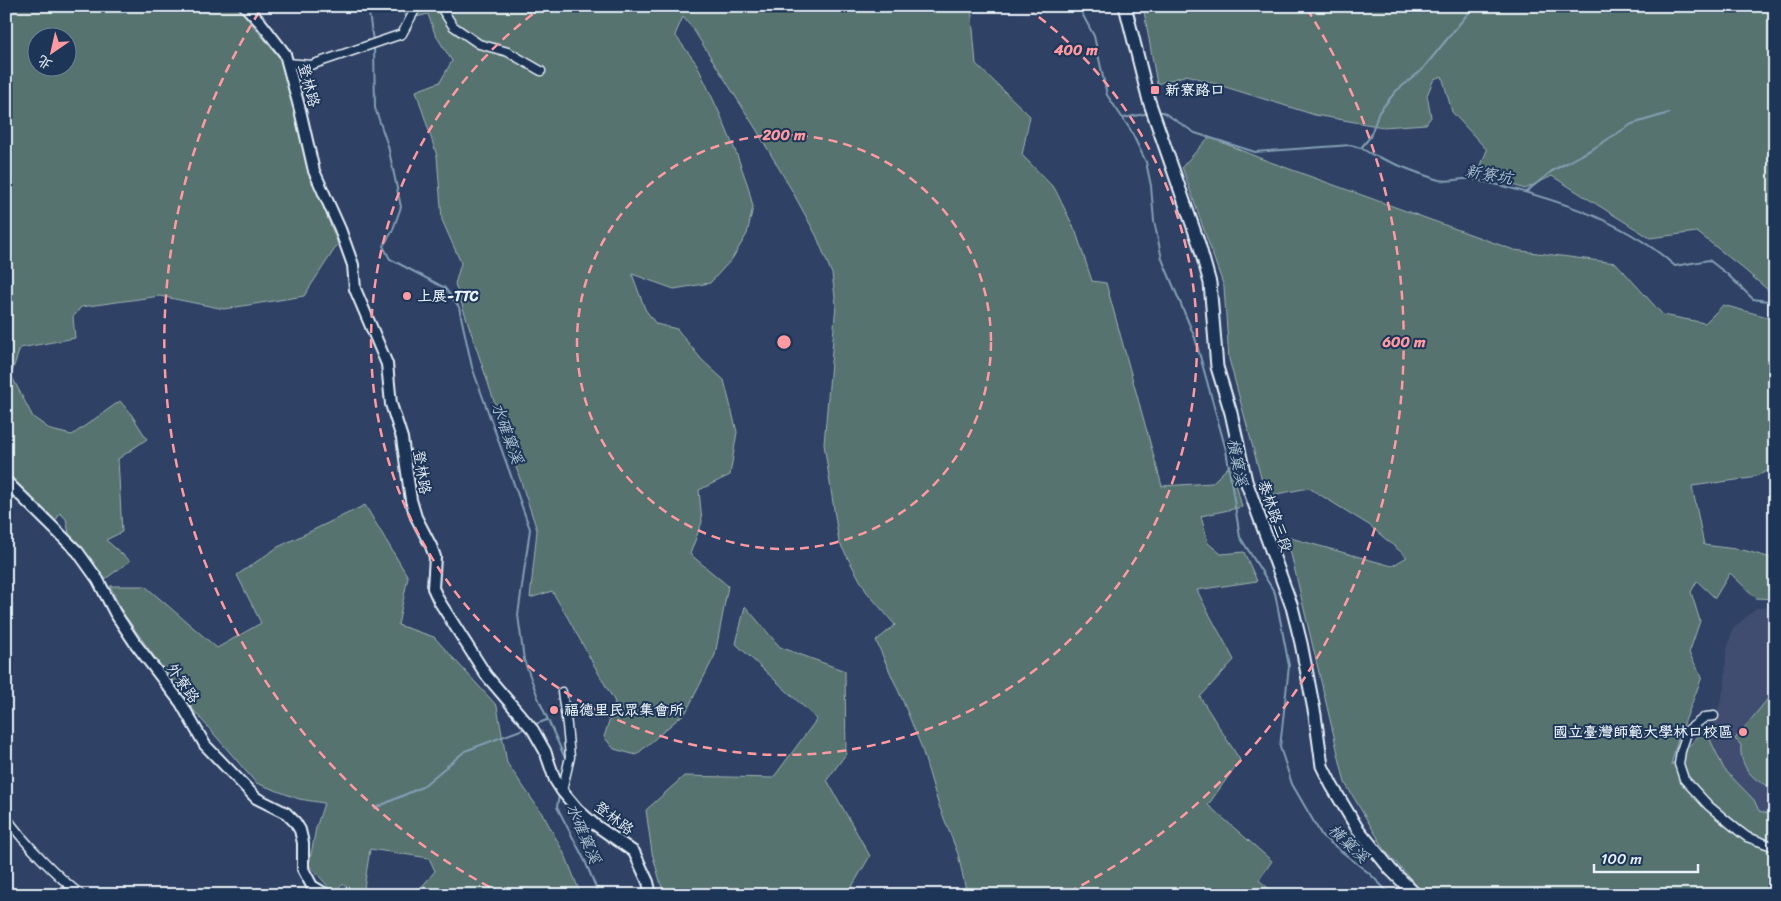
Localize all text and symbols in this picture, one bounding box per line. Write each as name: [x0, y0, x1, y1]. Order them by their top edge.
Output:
north arrow: [28, 28, 78, 78]
text: 400 m: [1053, 37, 1098, 63]
text: 北: [32, 48, 58, 77]
street label: 登林路: [291, 60, 327, 110]
place label: 新寮路口: [1165, 77, 1225, 103]
marker: 新寮路口: [1149, 84, 1161, 96]
text: 200 m: [761, 122, 806, 148]
water label: 新寮坑: [1463, 156, 1517, 193]
place label: 上展-TTC: [417, 283, 479, 309]
marker: 上展-TTC: [401, 290, 413, 302]
text: 600 m: [1382, 329, 1426, 355]
centre of rings: [775, 333, 793, 351]
water label: 水確窠溪: [483, 398, 532, 469]
water label: 橫窠溪: [1219, 436, 1257, 489]
street label: 登林路: [406, 448, 438, 496]
street label: 泰林路三段: [1250, 476, 1300, 556]
street label: 外寮路: [159, 657, 207, 709]
place label: 福德里民眾集會所: [564, 697, 684, 723]
marker: 福德里民眾集會所: [548, 704, 560, 716]
place label: 國立臺灣師範大學林口校區: [1553, 719, 1733, 745]
marker: 國立臺灣師範大學林口校區: [1737, 726, 1749, 738]
street label: 登林路: [588, 794, 640, 842]
water label: 水確窠溪: [558, 798, 610, 869]
water label: 橫窠溪: [1321, 816, 1377, 871]
scale bar: [1594, 841, 1697, 873]
text: 100 m: [1601, 846, 1642, 872]

